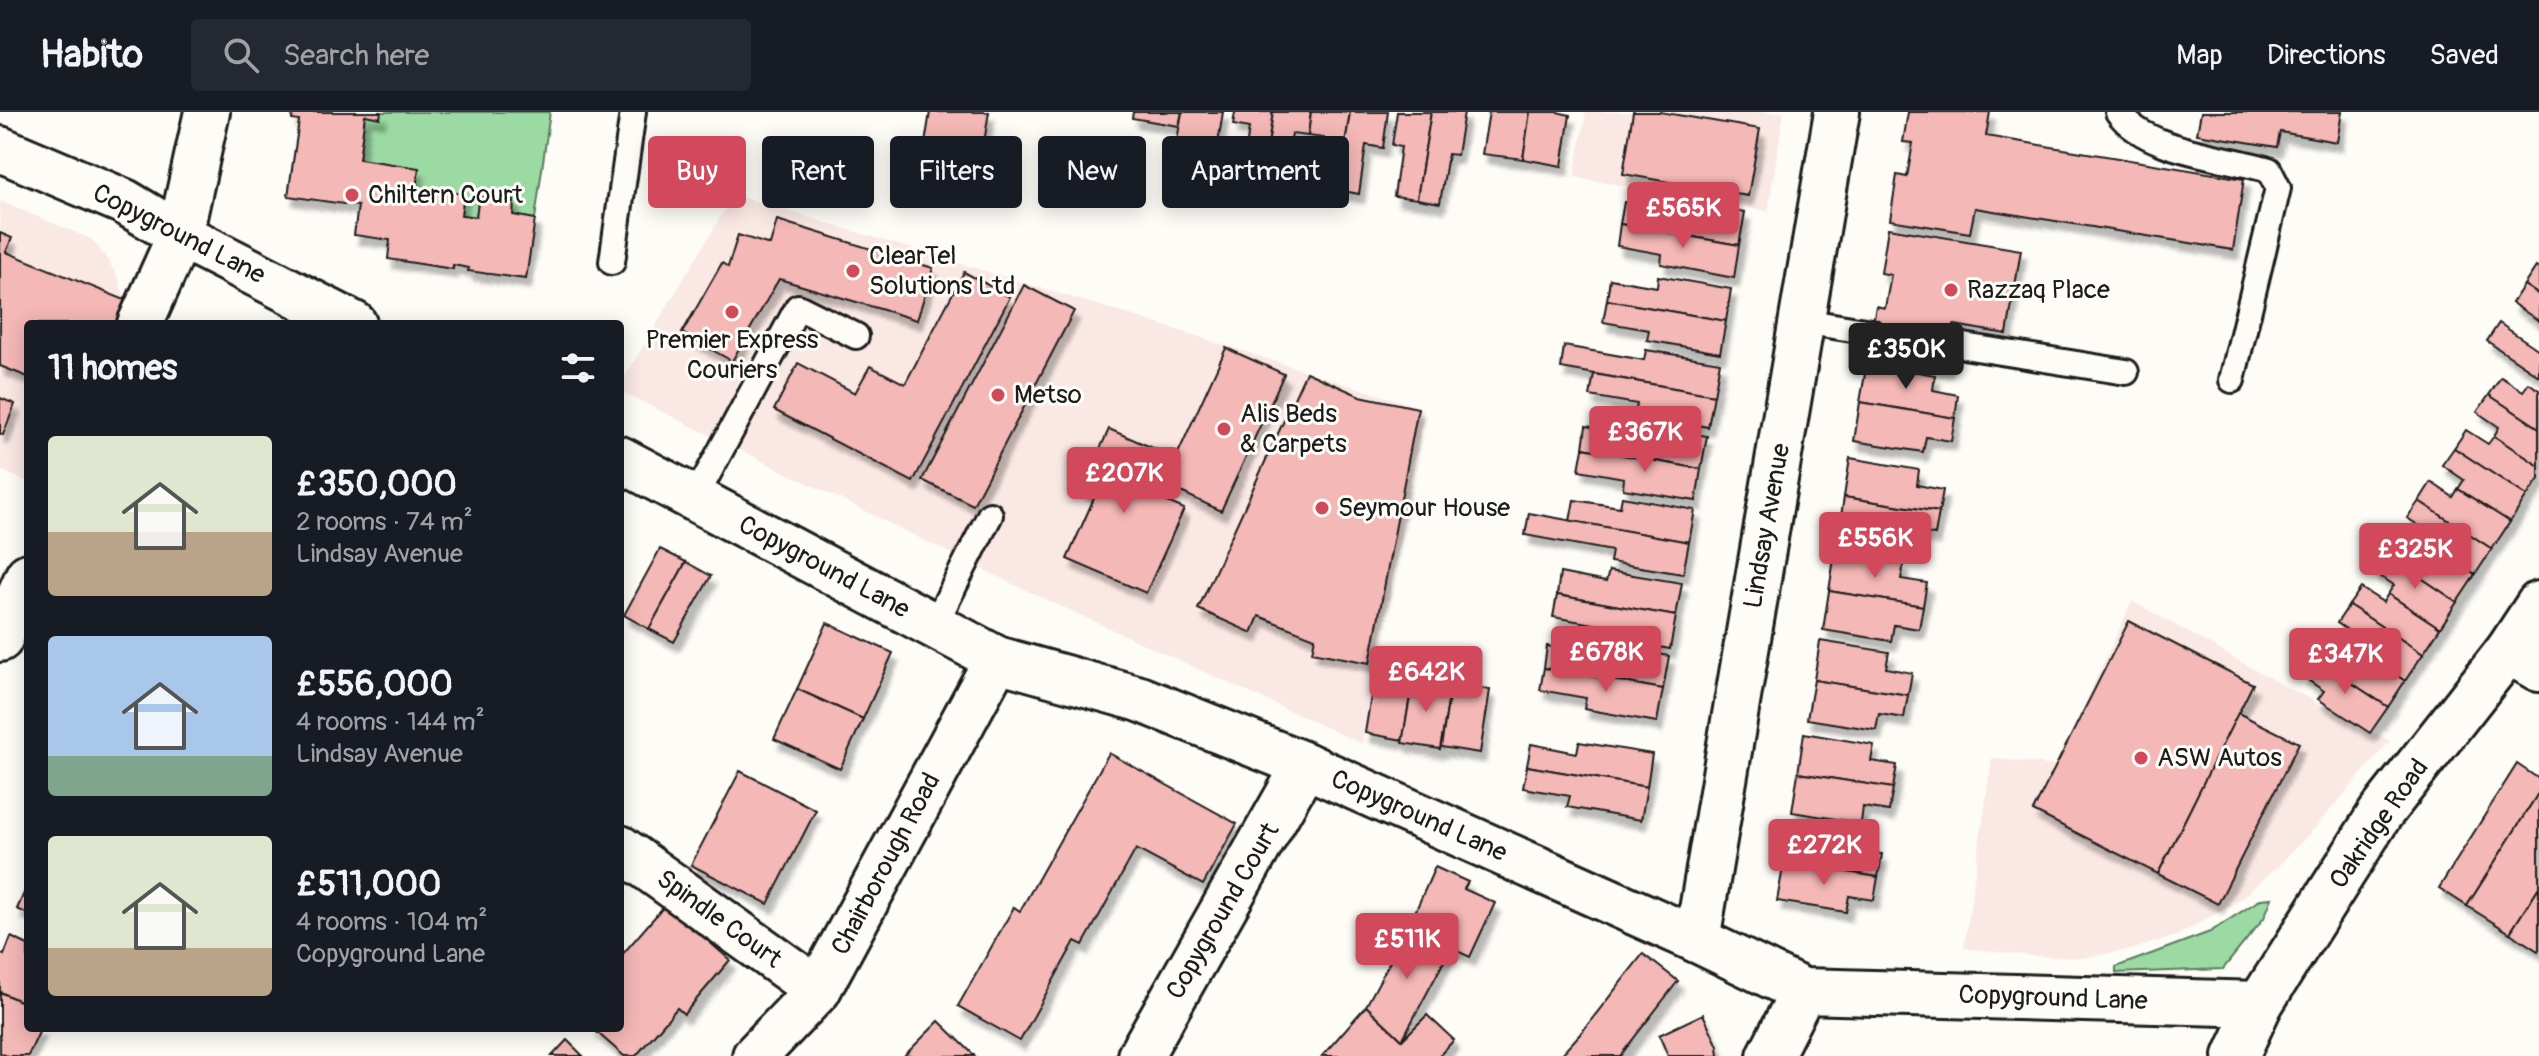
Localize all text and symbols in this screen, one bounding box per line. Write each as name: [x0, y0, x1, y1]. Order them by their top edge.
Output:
search box: [191, 19, 751, 91]
text: Habito: [40, 31, 143, 79]
icon: search: [219, 33, 263, 77]
text: Search here: [283, 37, 429, 74]
text: Map: [2176, 38, 2223, 73]
text: Directions: [2267, 38, 2386, 73]
text: Saved: [2430, 38, 2499, 73]
chip: Buy: [648, 136, 746, 208]
chip: Rent: [762, 136, 874, 208]
chip: Filters: [890, 136, 1022, 208]
chip: New: [1038, 136, 1146, 208]
chip: Apartment: [1162, 136, 1349, 208]
street label: Copyground Lane: [87, 177, 271, 291]
place label: Chiltern Court: [368, 179, 524, 211]
pin: £565K: [1627, 182, 1739, 250]
marker: Chiltern Court: [343, 186, 361, 204]
text: £565K: [1645, 192, 1721, 224]
place label: ClearTel Solutions Ltd: [869, 240, 1016, 302]
marker: ClearTel Solutions Ltd: [844, 262, 862, 280]
place label: Razzaq Place: [1967, 274, 2110, 306]
marker: Razzaq Place: [1942, 281, 1960, 299]
marker: Premier Express Couriers: [723, 303, 741, 321]
pin: £350K: [1850, 323, 1962, 391]
place label: Premier Express Couriers: [646, 324, 819, 386]
text: £350K: [1867, 333, 1945, 365]
icon: filters: [556, 346, 600, 390]
text: 11 homes: [48, 347, 177, 390]
place label: Metso: [1014, 379, 1082, 411]
marker: Metso: [989, 386, 1007, 404]
place label: Alis Beds & Carpets: [1240, 398, 1347, 460]
pin: £367K: [1589, 406, 1701, 474]
text: £367K: [1607, 416, 1683, 448]
marker: Alis Beds & Carpets: [1215, 420, 1233, 438]
street label: Lindsay Avenue: [1737, 441, 1797, 611]
pin: £207K: [1068, 447, 1180, 515]
text: £207K: [1085, 457, 1163, 489]
text: £350,000: [296, 463, 457, 506]
icon: home: [112, 468, 208, 564]
place label: Seymour House: [1338, 492, 1510, 524]
marker: Seymour House: [1313, 499, 1331, 517]
text: 2 rooms · 74 m²: [296, 506, 473, 538]
street label: Copyground Lane: [733, 508, 915, 626]
pin: £556K: [1819, 512, 1931, 580]
text: £556K: [1837, 522, 1913, 554]
pin: £325K: [2359, 523, 2471, 591]
text: £325K: [2377, 533, 2453, 565]
text: Lindsay Avenue: [296, 538, 463, 570]
pin: £678K: [1550, 626, 1662, 694]
pin: £347K: [2289, 628, 2401, 696]
text: £678K: [1569, 636, 1643, 668]
text: £347K: [2307, 638, 2383, 670]
pin: £642K: [1370, 646, 1482, 714]
text: £642K: [1387, 656, 1465, 688]
text: £556,000: [296, 663, 453, 706]
icon: home: [112, 668, 208, 764]
text: 4 rooms · 144 m²: [296, 706, 485, 738]
text: Lindsay Avenue: [296, 738, 463, 770]
place label: ASW Autos: [2157, 742, 2282, 774]
marker: ASW Autos: [2132, 749, 2150, 767]
street label: Oakridge Road: [2323, 753, 2435, 895]
street label: Copyground Lane: [1326, 763, 1512, 869]
street label: Chairborough Road: [825, 767, 947, 961]
street label: Copyground Court: [1160, 817, 1287, 1005]
pin: £272K: [1768, 819, 1880, 887]
text: £272K: [1786, 829, 1862, 861]
text: £511,000: [296, 863, 441, 906]
street label: Spindle Court: [650, 863, 788, 975]
icon: home: [112, 868, 208, 964]
text: 4 rooms · 104 m²: [296, 906, 487, 938]
pin: £511K: [1351, 913, 1463, 981]
text: £511K: [1374, 923, 1440, 955]
text: Copyground Lane: [296, 938, 485, 970]
street label: Copyground Lane: [1958, 979, 2148, 1017]

